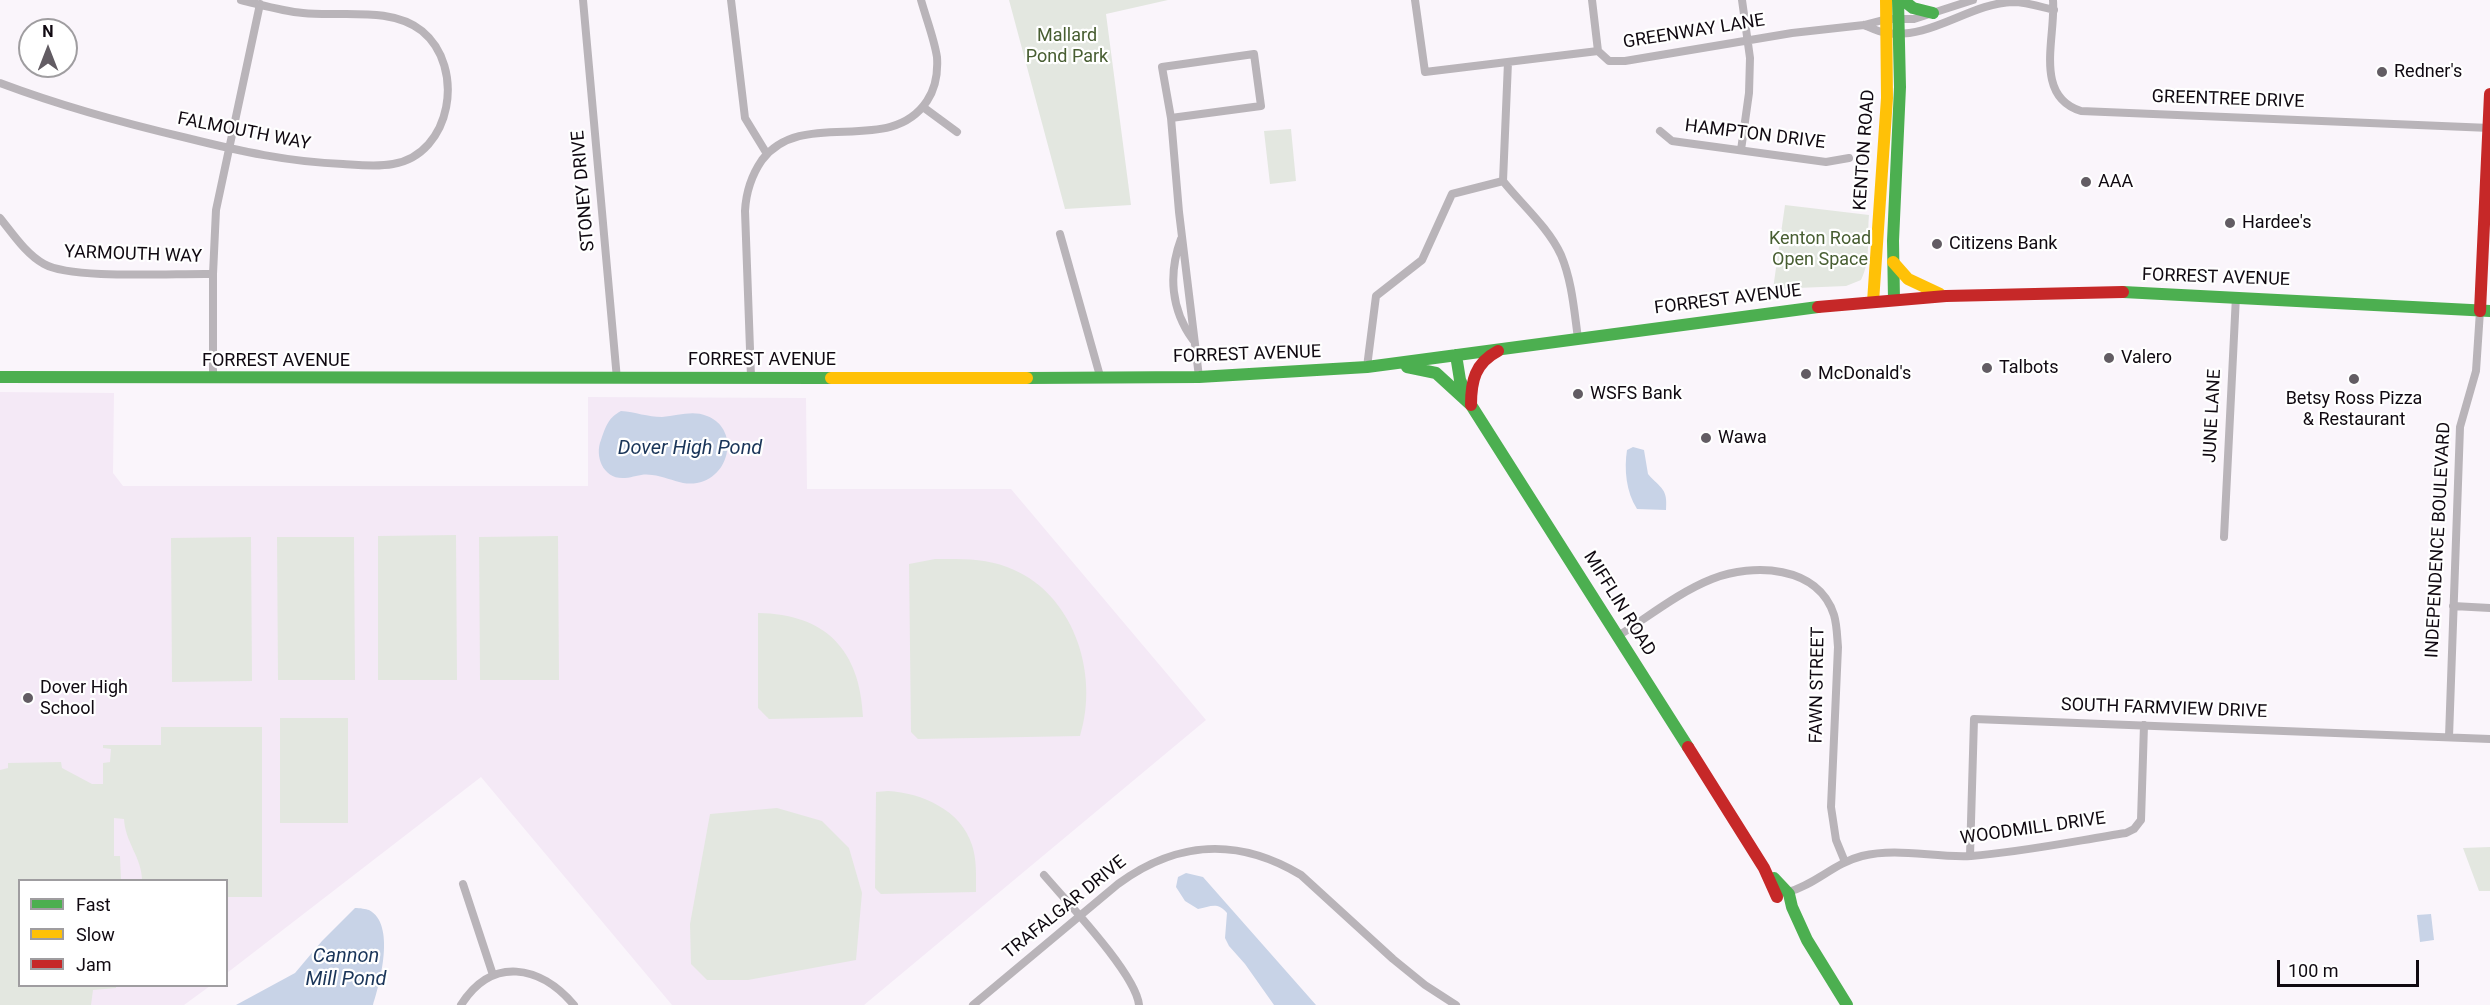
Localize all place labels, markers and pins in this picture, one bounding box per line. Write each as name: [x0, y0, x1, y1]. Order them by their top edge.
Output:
place label: Redner's: [2394, 61, 2462, 83]
marker: Redner's: [2375, 65, 2389, 79]
place label: AAA: [2098, 171, 2133, 193]
marker: AAA: [2079, 175, 2093, 189]
place label: Hardee's: [2242, 212, 2311, 234]
marker: Hardee's: [2223, 216, 2237, 230]
place label: Citizens Bank: [1949, 233, 2057, 255]
marker: Citizens Bank: [1930, 237, 1944, 251]
place label: Valero: [2121, 347, 2172, 369]
marker: Valero: [2102, 351, 2116, 365]
place label: Talbots: [1999, 357, 2058, 379]
marker: Talbots: [1980, 361, 1994, 375]
place label: McDonald's: [1818, 363, 1911, 385]
marker: McDonald's: [1799, 367, 1813, 381]
marker: Betsy Ross Pizza & Restaurant: [2347, 372, 2361, 386]
place label: WSFS Bank: [1590, 383, 1682, 405]
marker: WSFS Bank: [1571, 387, 1585, 401]
place label: Betsy Ross Pizza & Restaurant: [2286, 388, 2422, 430]
place label: Wawa: [1718, 427, 1767, 449]
marker: Wawa: [1699, 431, 1713, 445]
place label: Dover High School: [40, 677, 128, 720]
marker: Dover High School: [21, 691, 35, 705]

